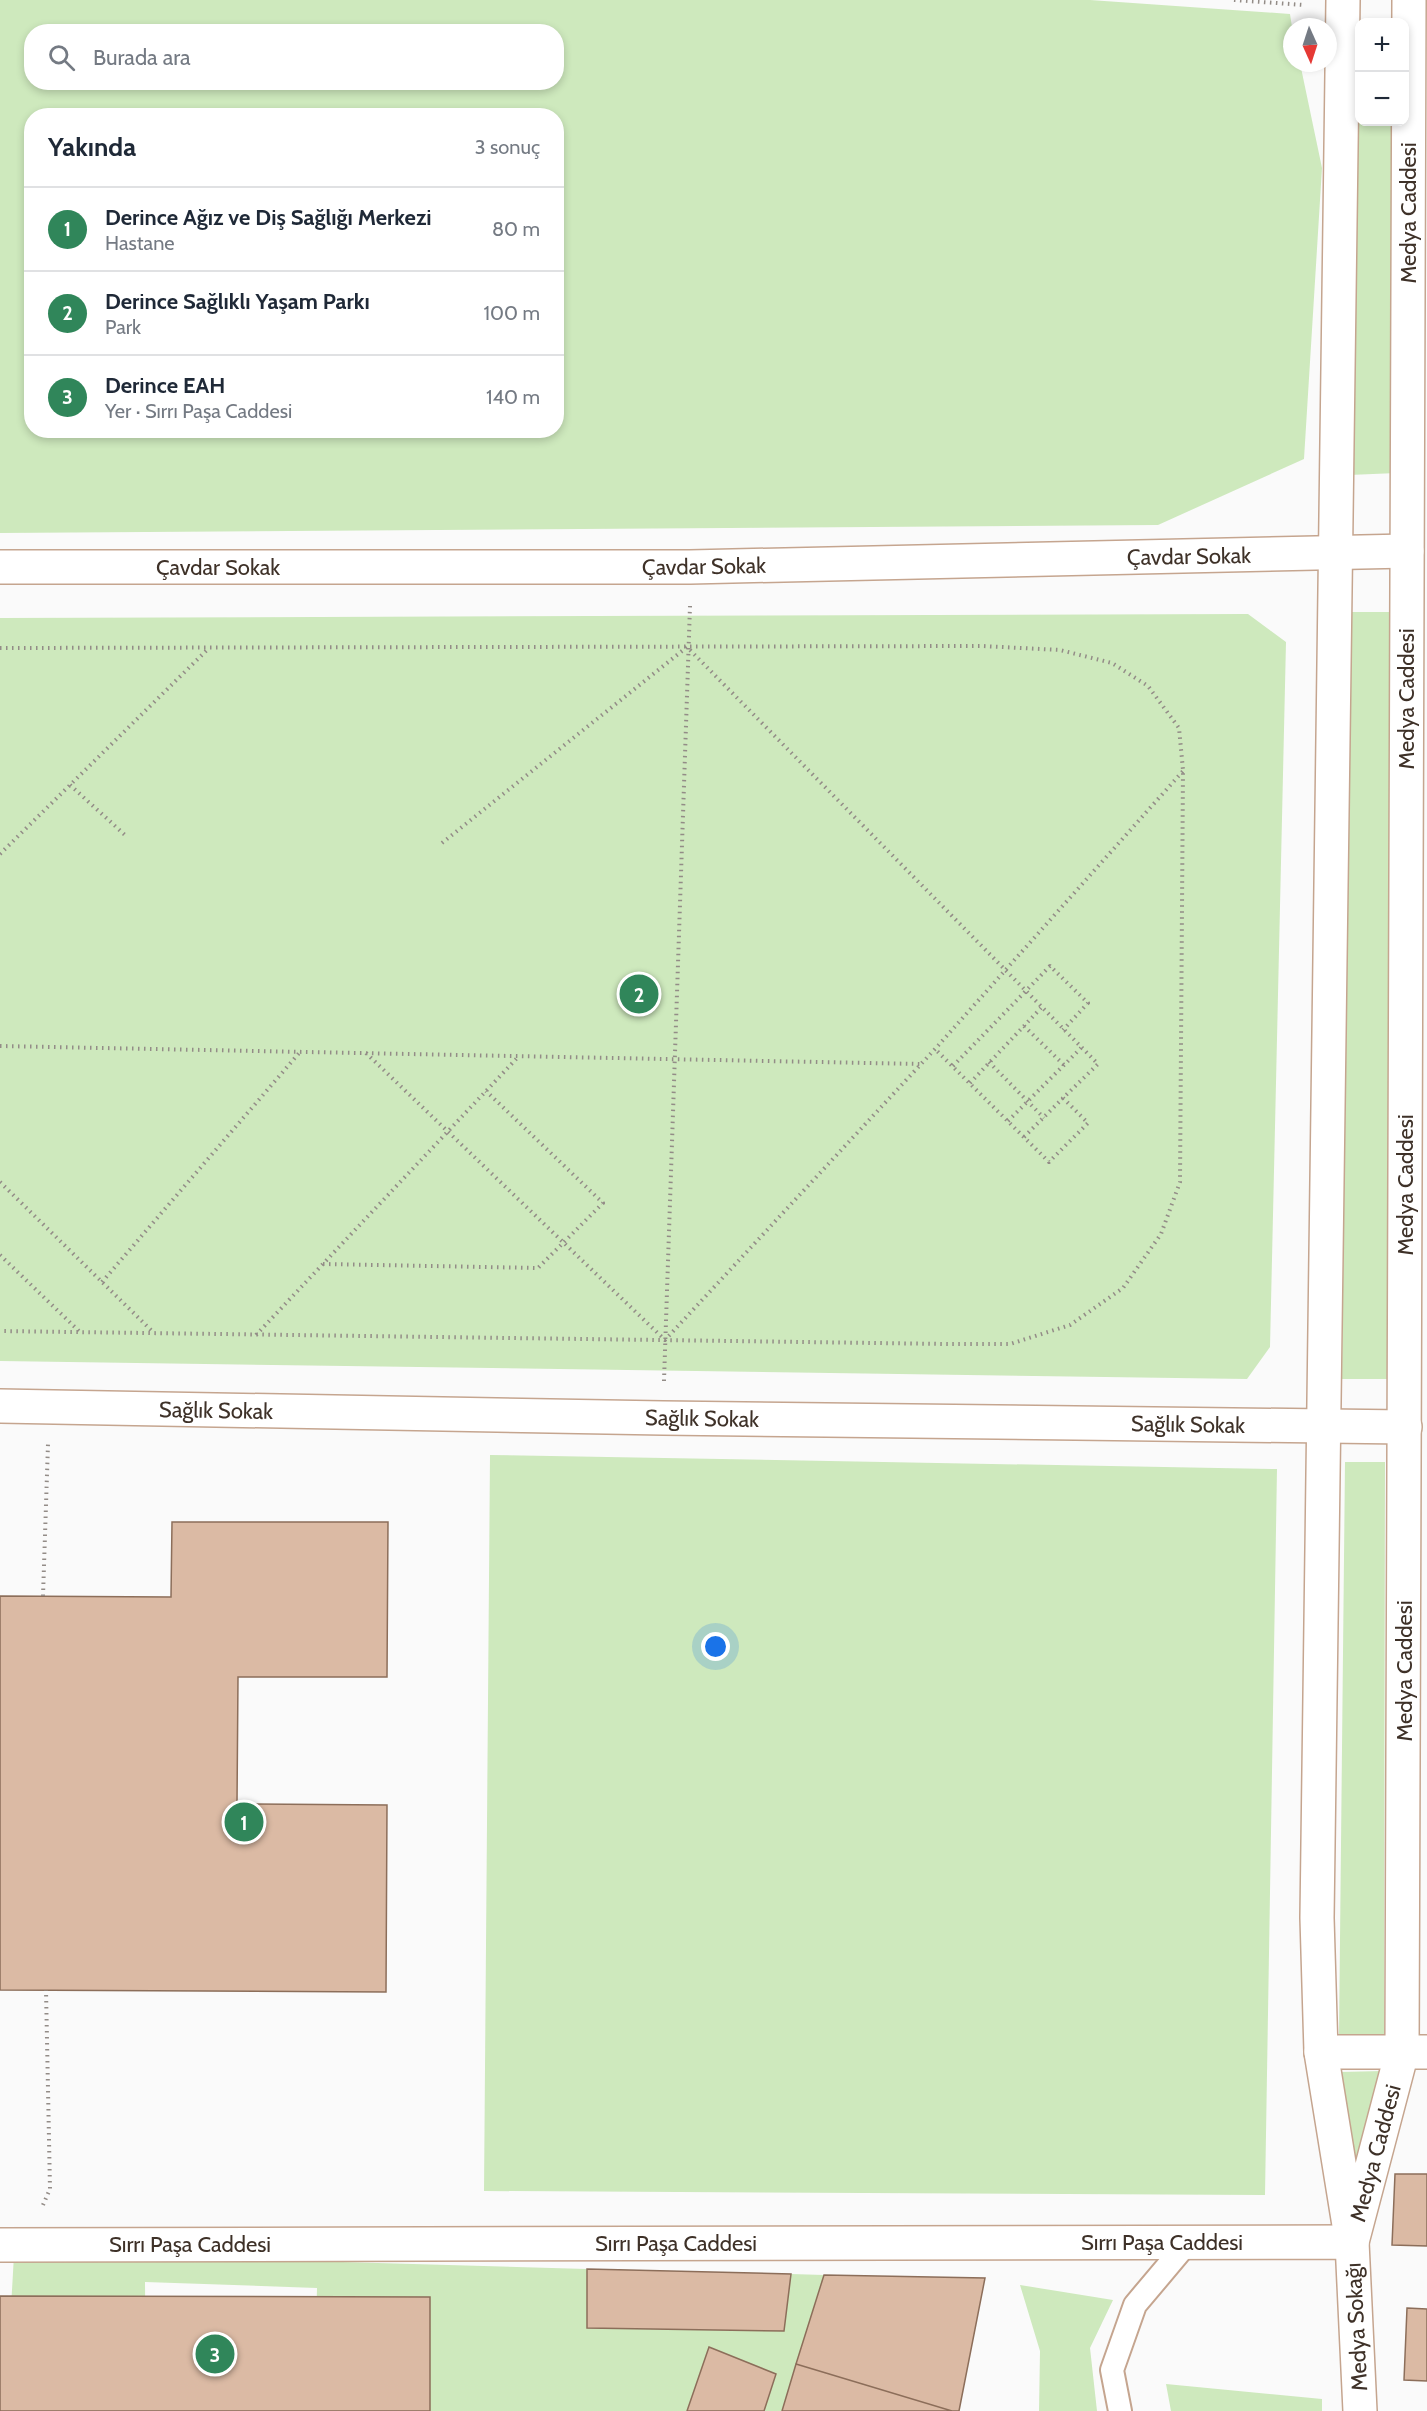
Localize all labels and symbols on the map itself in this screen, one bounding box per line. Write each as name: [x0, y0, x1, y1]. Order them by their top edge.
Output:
north arrow: [1283, 18, 1337, 72]
street label: Medya Caddesi: [1395, 142, 1422, 284]
street label: Çavdar Sokak: [1127, 542, 1251, 571]
street label: Çavdar Sokak: [642, 552, 766, 581]
street label: Çavdar Sokak: [156, 554, 280, 581]
street label: Medya Caddesi: [1393, 628, 1420, 770]
pin: 2: [620, 972, 658, 1016]
street label: Medya Caddesi: [1392, 1114, 1419, 1256]
street label: Sağlık Sokak: [159, 1396, 273, 1425]
street label: Sağlık Sokak: [645, 1404, 759, 1433]
street label: Sağlık Sokak: [1131, 1410, 1245, 1439]
street label: Medya Caddesi: [1391, 1600, 1418, 1742]
your location: [701, 1632, 730, 1661]
pin: 1: [224, 1800, 264, 1844]
street label: Medya Caddesi: [1344, 2081, 1407, 2225]
street label: Sırrı Paşa Caddesi: [1081, 2229, 1243, 2256]
street label: Sırrı Paşa Caddesi: [595, 2230, 757, 2257]
street label: Sırrı Paşa Caddesi: [109, 2231, 271, 2258]
street label: Medya Sokağı: [1340, 2262, 1373, 2392]
pin: 3: [196, 2332, 234, 2376]

